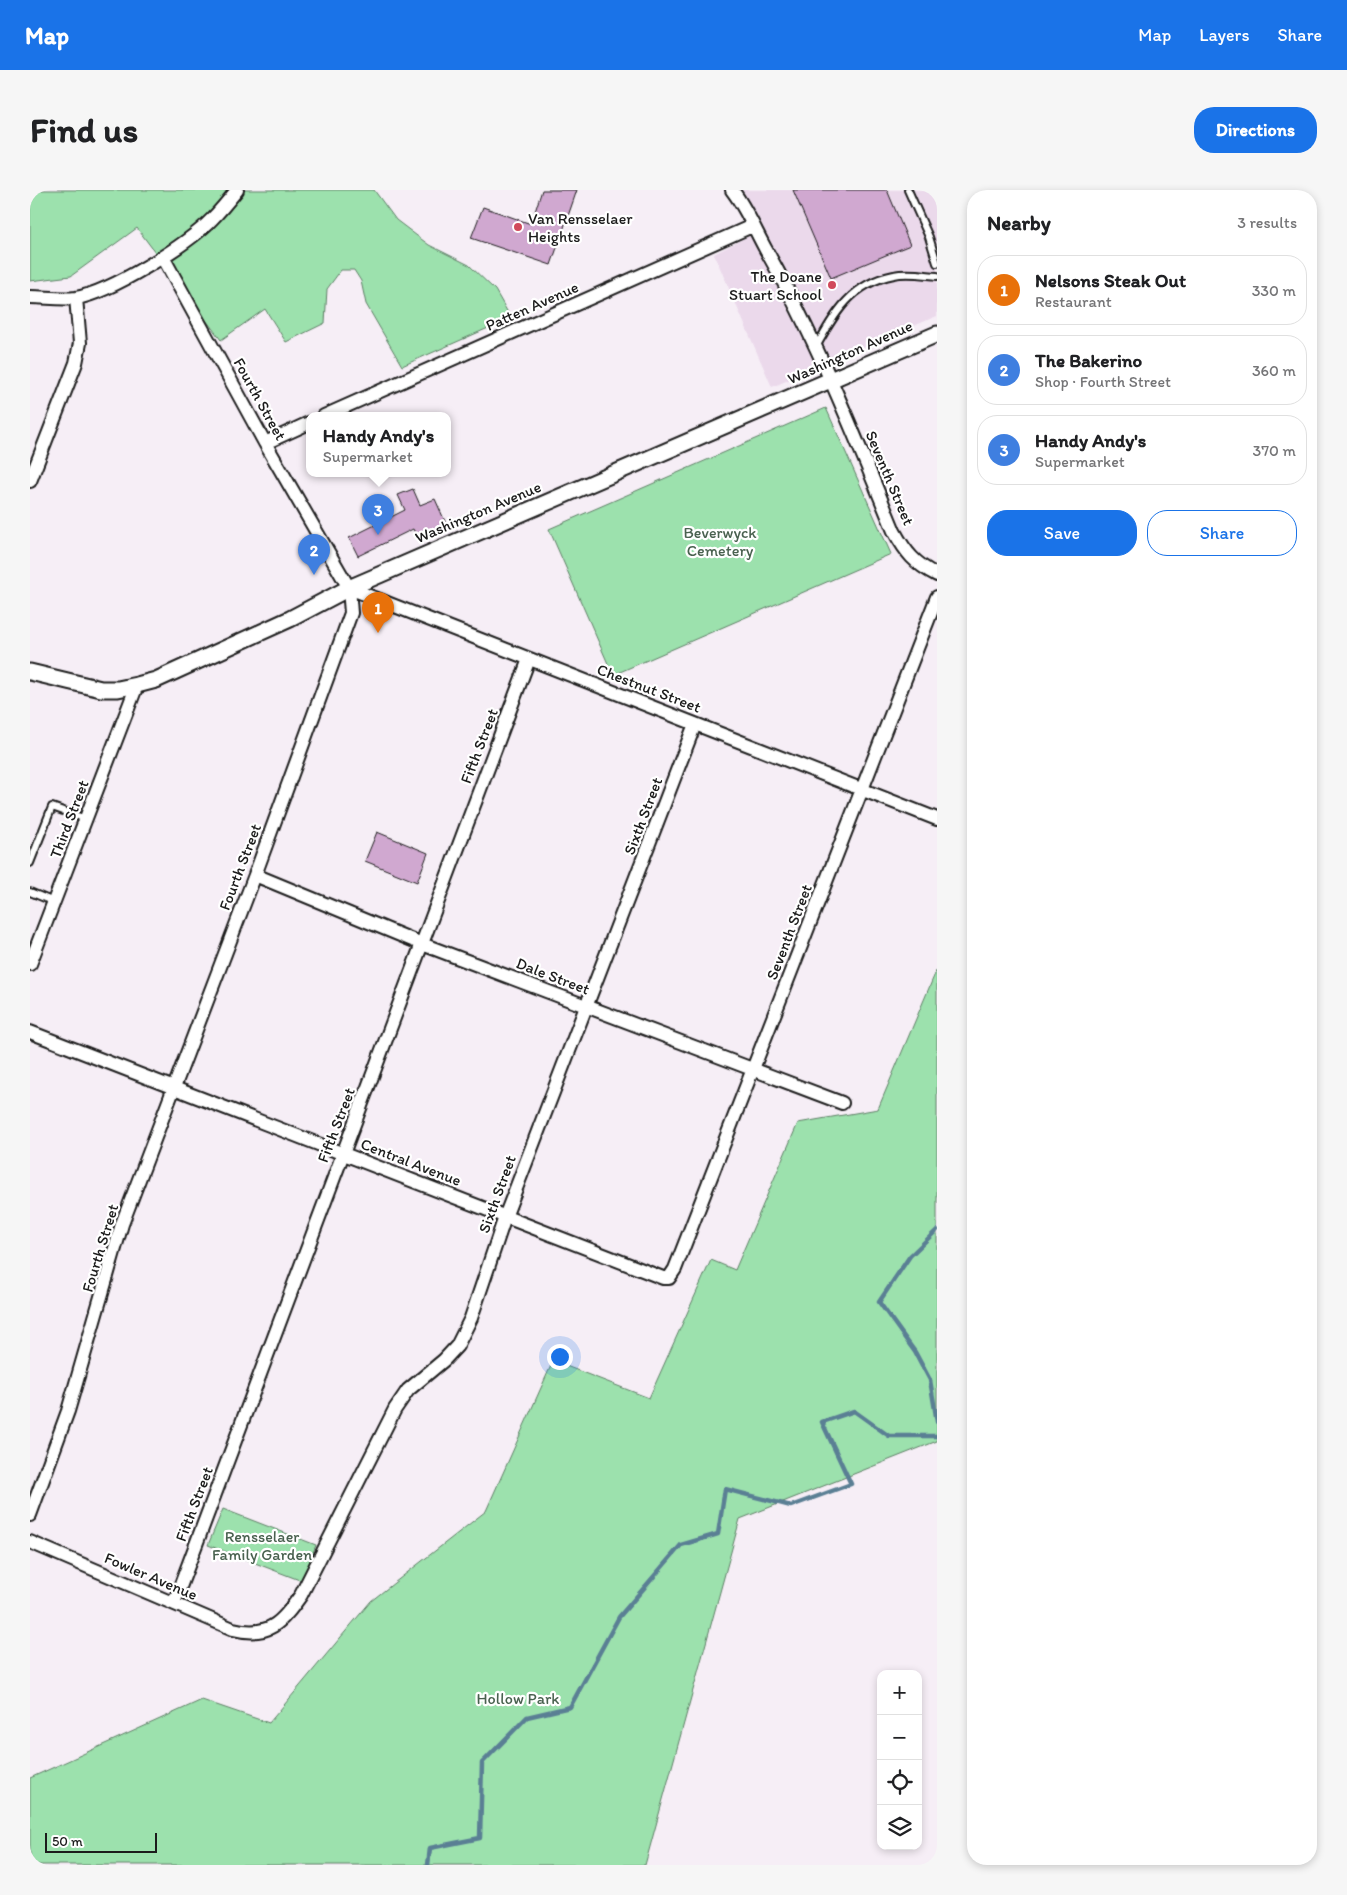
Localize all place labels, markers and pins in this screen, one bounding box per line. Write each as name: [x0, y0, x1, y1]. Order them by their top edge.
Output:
place label: Van Rensselaer Heights: [528, 209, 633, 246]
marker: Van Rensselaer Heights: [512, 221, 524, 233]
place label: The Doane Stuart School: [729, 267, 822, 304]
marker: The Doane Stuart School: [826, 279, 838, 291]
pin: 3: [362, 494, 394, 535]
pin: 2: [298, 534, 330, 575]
pin: 1: [362, 592, 394, 633]

